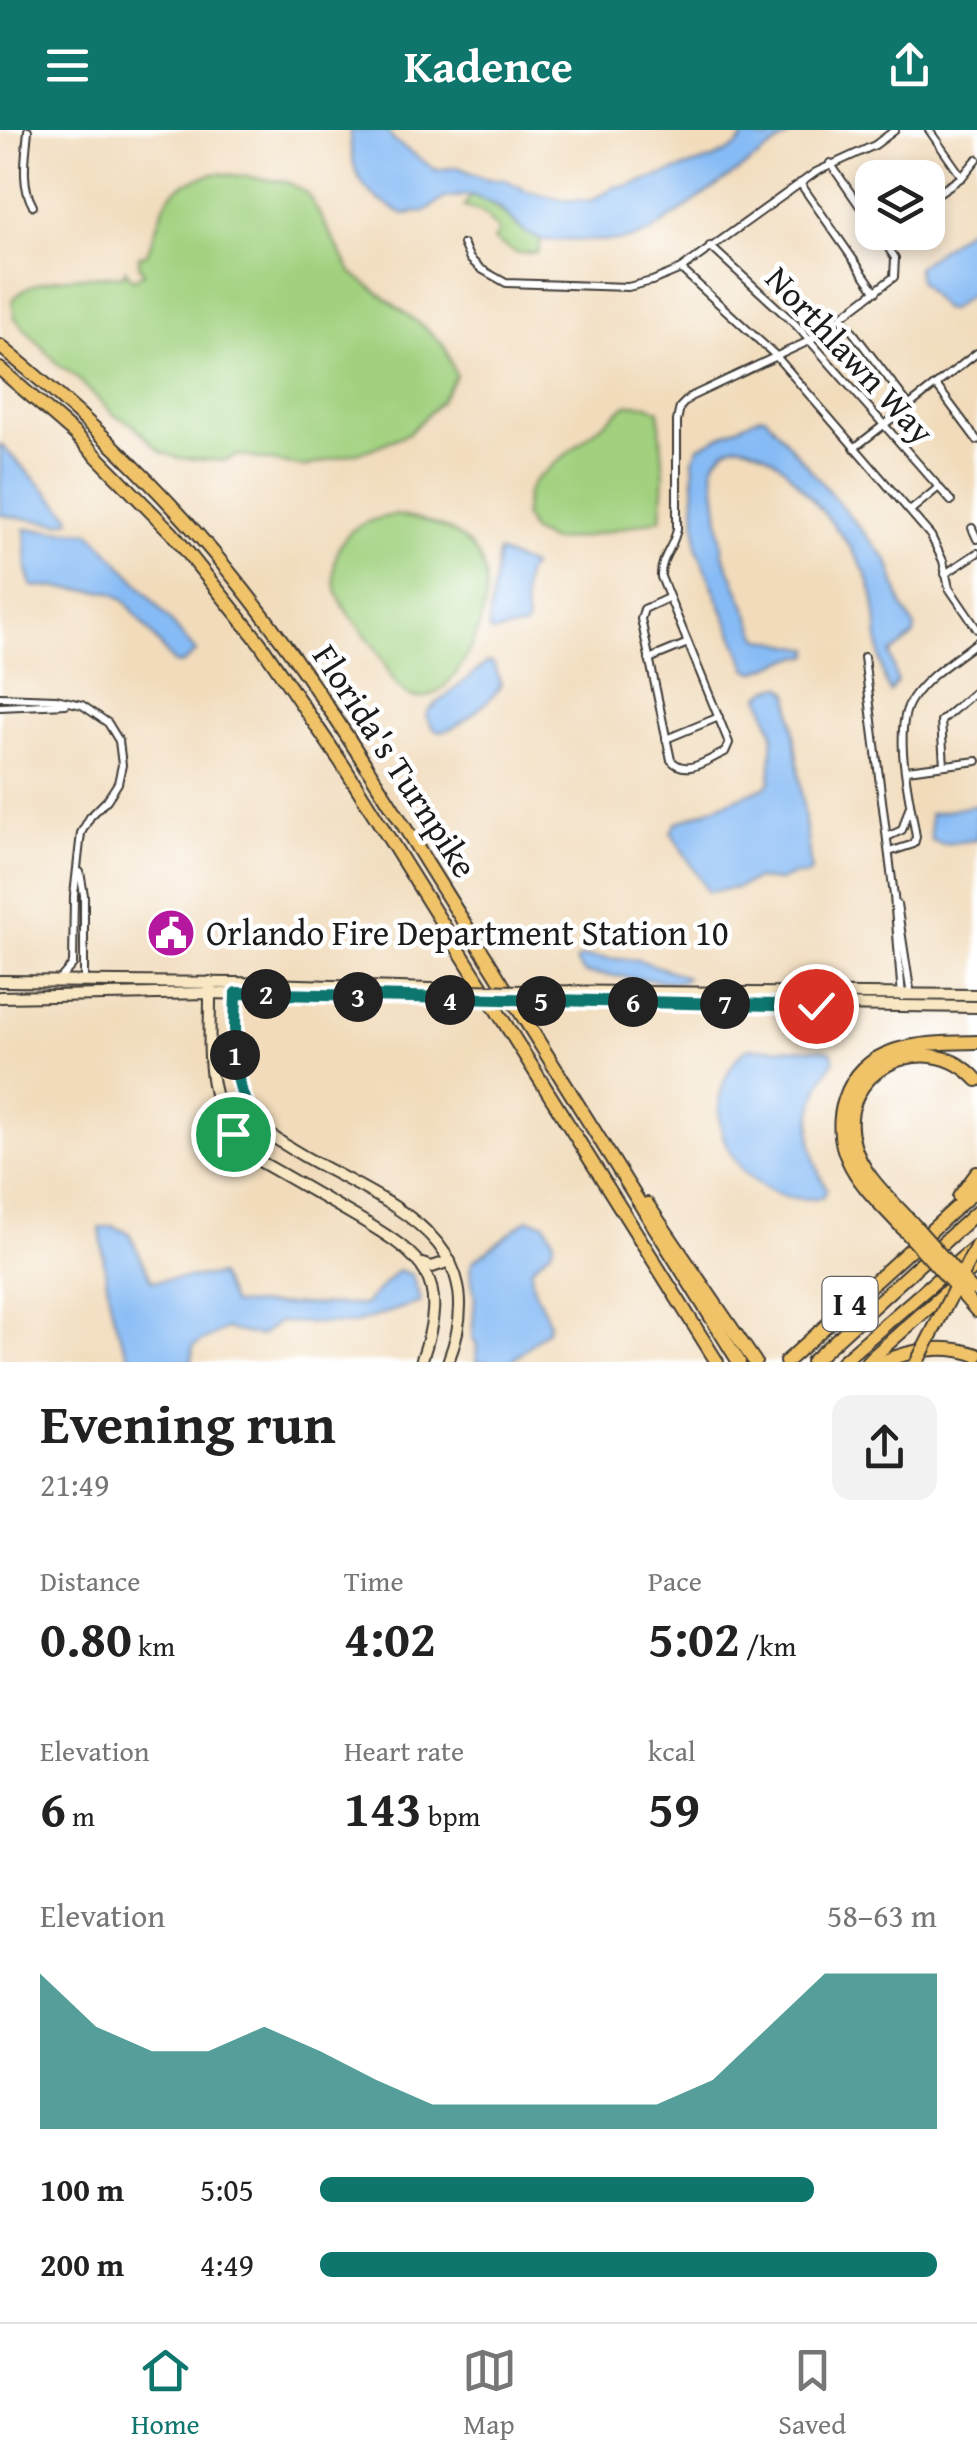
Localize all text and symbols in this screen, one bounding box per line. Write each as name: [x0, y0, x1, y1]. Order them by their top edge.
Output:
text: Kadence: [404, 33, 573, 98]
icon: menu: [40, 38, 95, 93]
icon: share: [882, 38, 937, 93]
map controls: [855, 160, 945, 250]
button: layers: [855, 160, 945, 250]
street label: Northlawn Way: [754, 254, 947, 456]
street label: Florida's Turnpike: [301, 634, 490, 888]
public building icon: Orlando Fire Department Station 10: [145, 907, 197, 959]
place label: Orlando Fire Department Station 10: [206, 907, 729, 958]
pin: [774, 964, 859, 1049]
pin: 2: [241, 969, 291, 1019]
pin: 3: [333, 972, 383, 1022]
text: 2: [259, 973, 273, 1014]
pin: 4: [425, 975, 475, 1025]
text: 3: [351, 976, 365, 1017]
pin: 5: [516, 976, 566, 1026]
pin: 6: [608, 977, 658, 1027]
text: 4: [443, 979, 457, 1020]
pin: 7: [700, 979, 750, 1029]
icon: check: [789, 979, 844, 1034]
text: 5: [534, 980, 548, 1021]
text: 6: [626, 981, 640, 1022]
text: 7: [718, 983, 732, 1024]
pin: 1: [210, 1030, 260, 1080]
text: 1: [228, 1034, 242, 1075]
pin: [191, 1092, 276, 1177]
icon: arrive: [206, 1107, 261, 1162]
road number: I 4: [822, 1277, 878, 1331]
text: Evening run: [40, 1383, 336, 1463]
button: share: [832, 1395, 937, 1500]
text: 21:49: [40, 1461, 109, 1508]
text: Distance: [40, 1560, 140, 1601]
text: Time: [344, 1560, 404, 1601]
text: Pace: [648, 1560, 702, 1601]
text: 0.80: [40, 1601, 132, 1674]
text: 4:02: [344, 1601, 436, 1674]
text: 5:02: [648, 1601, 740, 1674]
text: km: [132, 1625, 175, 1666]
text: /km: [740, 1625, 796, 1666]
text: Elevation: [40, 1730, 150, 1771]
text: Heart rate: [344, 1730, 464, 1771]
text: kcal: [648, 1730, 696, 1771]
text: 6: [40, 1771, 66, 1844]
text: 143: [344, 1771, 422, 1844]
text: 59: [648, 1771, 700, 1844]
text: m: [66, 1795, 95, 1836]
text: bpm: [422, 1795, 480, 1836]
text: Elevation: [40, 1892, 165, 1939]
text: 58–63 m: [827, 1892, 937, 1939]
text: 100 m: [40, 2166, 124, 2213]
text: 5:05: [200, 2166, 254, 2213]
text: 200 m: [40, 2241, 124, 2288]
text: 4:49: [200, 2241, 254, 2288]
tab: Home: [131, 2343, 200, 2444]
tab: Map: [462, 2343, 517, 2444]
tab: Saved: [778, 2343, 846, 2444]

